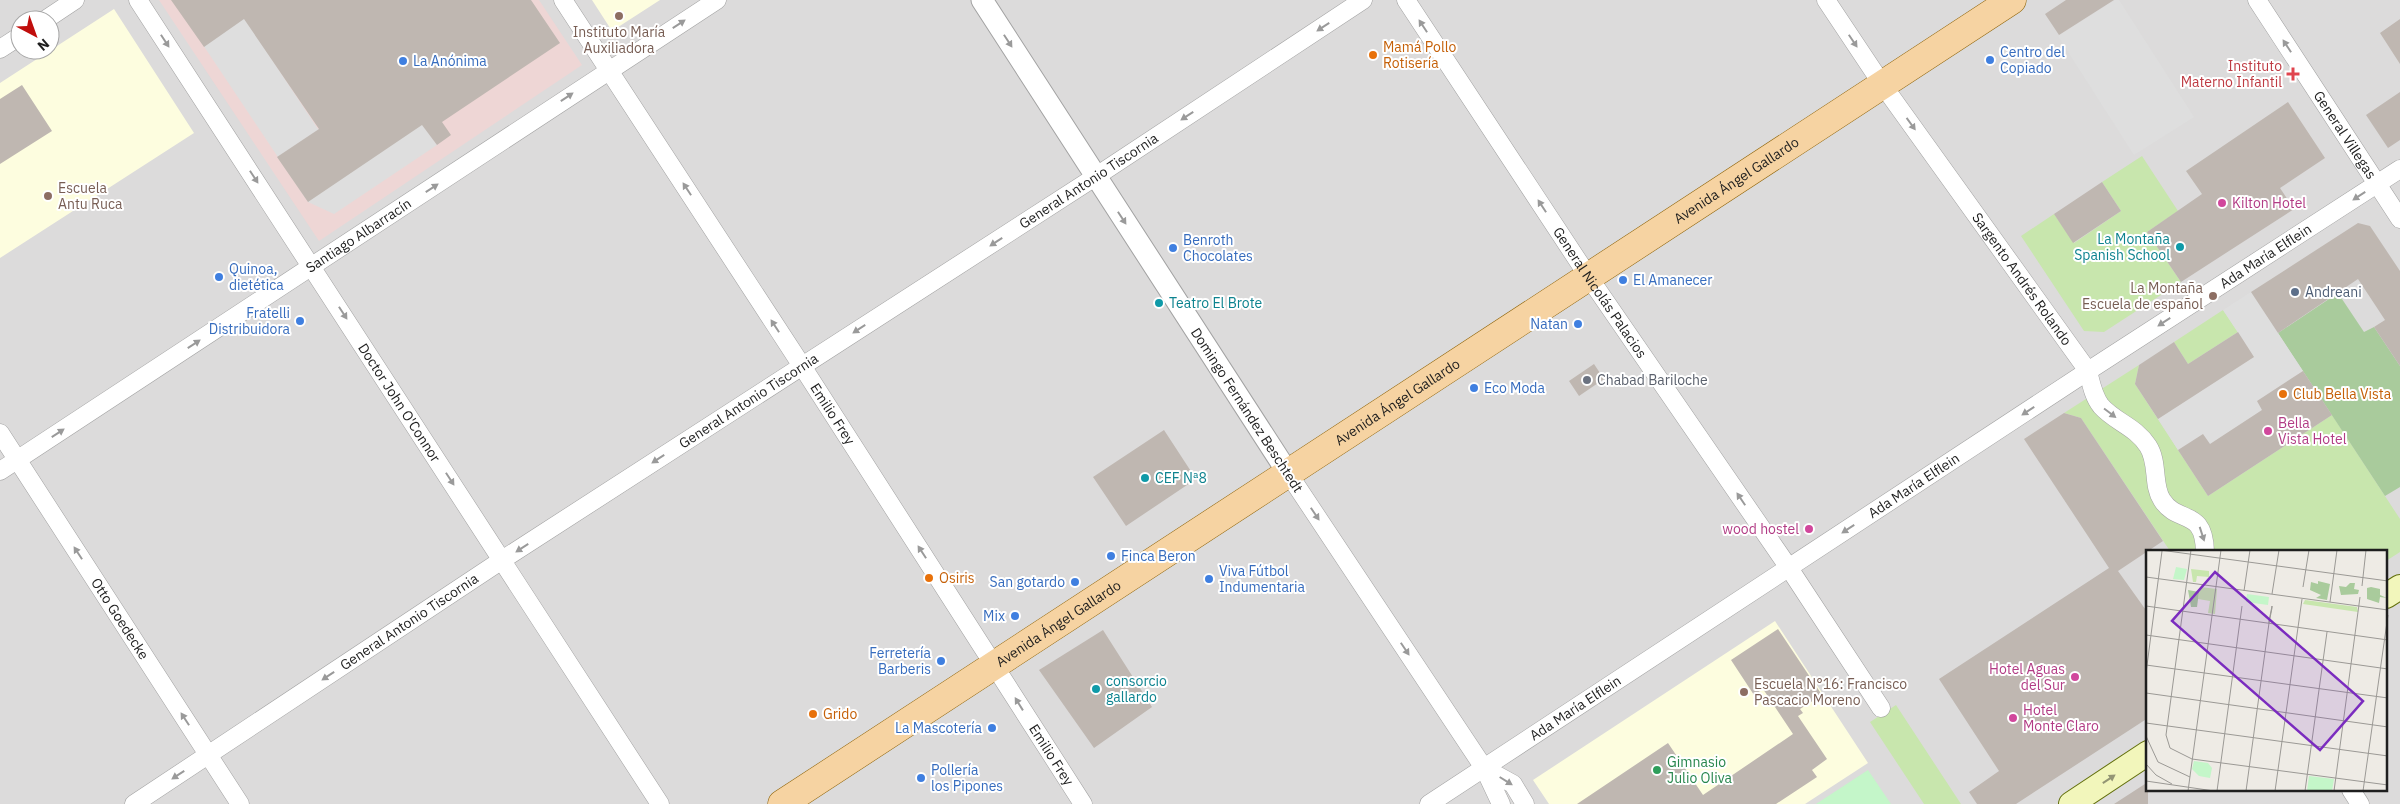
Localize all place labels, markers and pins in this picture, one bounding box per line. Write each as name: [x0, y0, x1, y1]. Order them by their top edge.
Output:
marker: Instituto María Auxiliadora: [613, 10, 625, 22]
place label: Instituto María Auxiliadora: [573, 23, 666, 57]
place label: Mamá Pollo Rotisería: [1383, 38, 1456, 72]
place label: Centro del Copiado: [2000, 43, 2065, 77]
marker: Mamá Pollo Rotisería: [1367, 49, 1379, 61]
place label: La Anónima: [413, 52, 487, 70]
marker: Centro del Copiado: [1984, 54, 1996, 66]
marker: La Anónima: [397, 55, 409, 67]
place label: Instituto Materno Infantil: [2181, 57, 2282, 91]
marker: Instituto Materno Infantil: [2286, 67, 2300, 81]
place label: Escuela Antu Ruca: [58, 179, 123, 213]
marker: Escuela Antu Ruca: [42, 190, 54, 202]
place label: Kilton Hotel: [2232, 194, 2306, 212]
marker: Kilton Hotel: [2216, 197, 2228, 209]
place label: La Montaña Spanish School: [2074, 230, 2171, 264]
place label: Benroth Chocolates: [1183, 231, 1253, 265]
marker: La Montaña Spanish School: [2174, 241, 2186, 253]
marker: Benroth Chocolates: [1167, 242, 1179, 254]
place label: Quinoa, dietética: [229, 260, 284, 294]
marker: Quinoa, dietética: [213, 271, 225, 283]
place label: El Amanecer: [1633, 271, 1712, 289]
marker: El Amanecer: [1617, 274, 1629, 286]
place label: La Montaña Escuela de español: [2082, 279, 2204, 313]
place label: Andreani: [2305, 283, 2362, 301]
marker: Andreani: [2289, 286, 2301, 298]
marker: La Montaña Escuela de español: [2207, 290, 2219, 302]
place label: Teatro El Brote: [1169, 294, 1263, 312]
marker: Teatro El Brote: [1153, 297, 1165, 309]
place label: Fratelli Distribuidora: [209, 304, 291, 338]
marker: Fratelli Distribuidora: [294, 315, 306, 327]
place label: Natan: [1530, 315, 1568, 333]
marker: Natan: [1572, 318, 1584, 330]
place label: Chabad Bariloche: [1597, 371, 1708, 389]
marker: Chabad Bariloche: [1581, 374, 1593, 386]
place label: Eco Moda: [1484, 379, 1545, 397]
marker: Eco Moda: [1468, 382, 1480, 394]
place label: Club Bella Vista: [2293, 385, 2392, 403]
marker: Club Bella Vista: [2277, 388, 2289, 400]
place label: Bella Vista Hotel: [2278, 414, 2347, 448]
marker: Bella Vista Hotel: [2262, 425, 2274, 437]
place label: CEF Nª8: [1155, 469, 1207, 487]
marker: CEF Nª8: [1139, 472, 1151, 484]
place label: wood hostel: [1722, 520, 1799, 538]
marker: wood hostel: [1803, 523, 1815, 535]
place label: Finca Beron: [1121, 547, 1196, 565]
marker: Finca Beron: [1105, 550, 1117, 562]
place label: Viva Fútbol Indumentaria: [1219, 562, 1306, 596]
place label: Osiris: [939, 569, 975, 587]
marker: Osiris: [923, 572, 935, 584]
place label: San gotardo: [990, 573, 1065, 591]
marker: Viva Fútbol Indumentaria: [1203, 573, 1215, 585]
marker: San gotardo: [1069, 576, 1081, 588]
place label: Mix: [983, 607, 1005, 625]
marker: Mix: [1009, 610, 1021, 622]
place label: Ferretería Barberis: [869, 644, 932, 678]
marker: Ferretería Barberis: [935, 655, 947, 667]
place label: Hotel Aguas del Sur: [1989, 660, 2065, 694]
marker: Hotel Aguas del Sur: [2069, 671, 2081, 683]
place label: consorcio gallardo: [1106, 672, 1167, 706]
place label: Escuela N°16: Francisco Pascacio Moreno: [1754, 675, 1907, 709]
marker: consorcio gallardo: [1090, 683, 1102, 695]
marker: Escuela N°16: Francisco Pascacio Moreno: [1738, 686, 1750, 698]
place label: Hotel Monte Claro: [2023, 701, 2099, 735]
place label: Grido: [823, 705, 857, 723]
marker: Grido: [807, 708, 819, 720]
marker: Hotel Monte Claro: [2007, 712, 2019, 724]
place label: La Mascotería: [895, 719, 983, 737]
marker: La Mascotería: [986, 722, 998, 734]
place label: Gimnasio Julio Oliva: [1667, 753, 1733, 787]
place label: Pollería los Pipones: [931, 761, 1003, 795]
marker: Gimnasio Julio Oliva: [1651, 764, 1663, 776]
marker: Pollería los Pipones: [915, 772, 927, 784]

